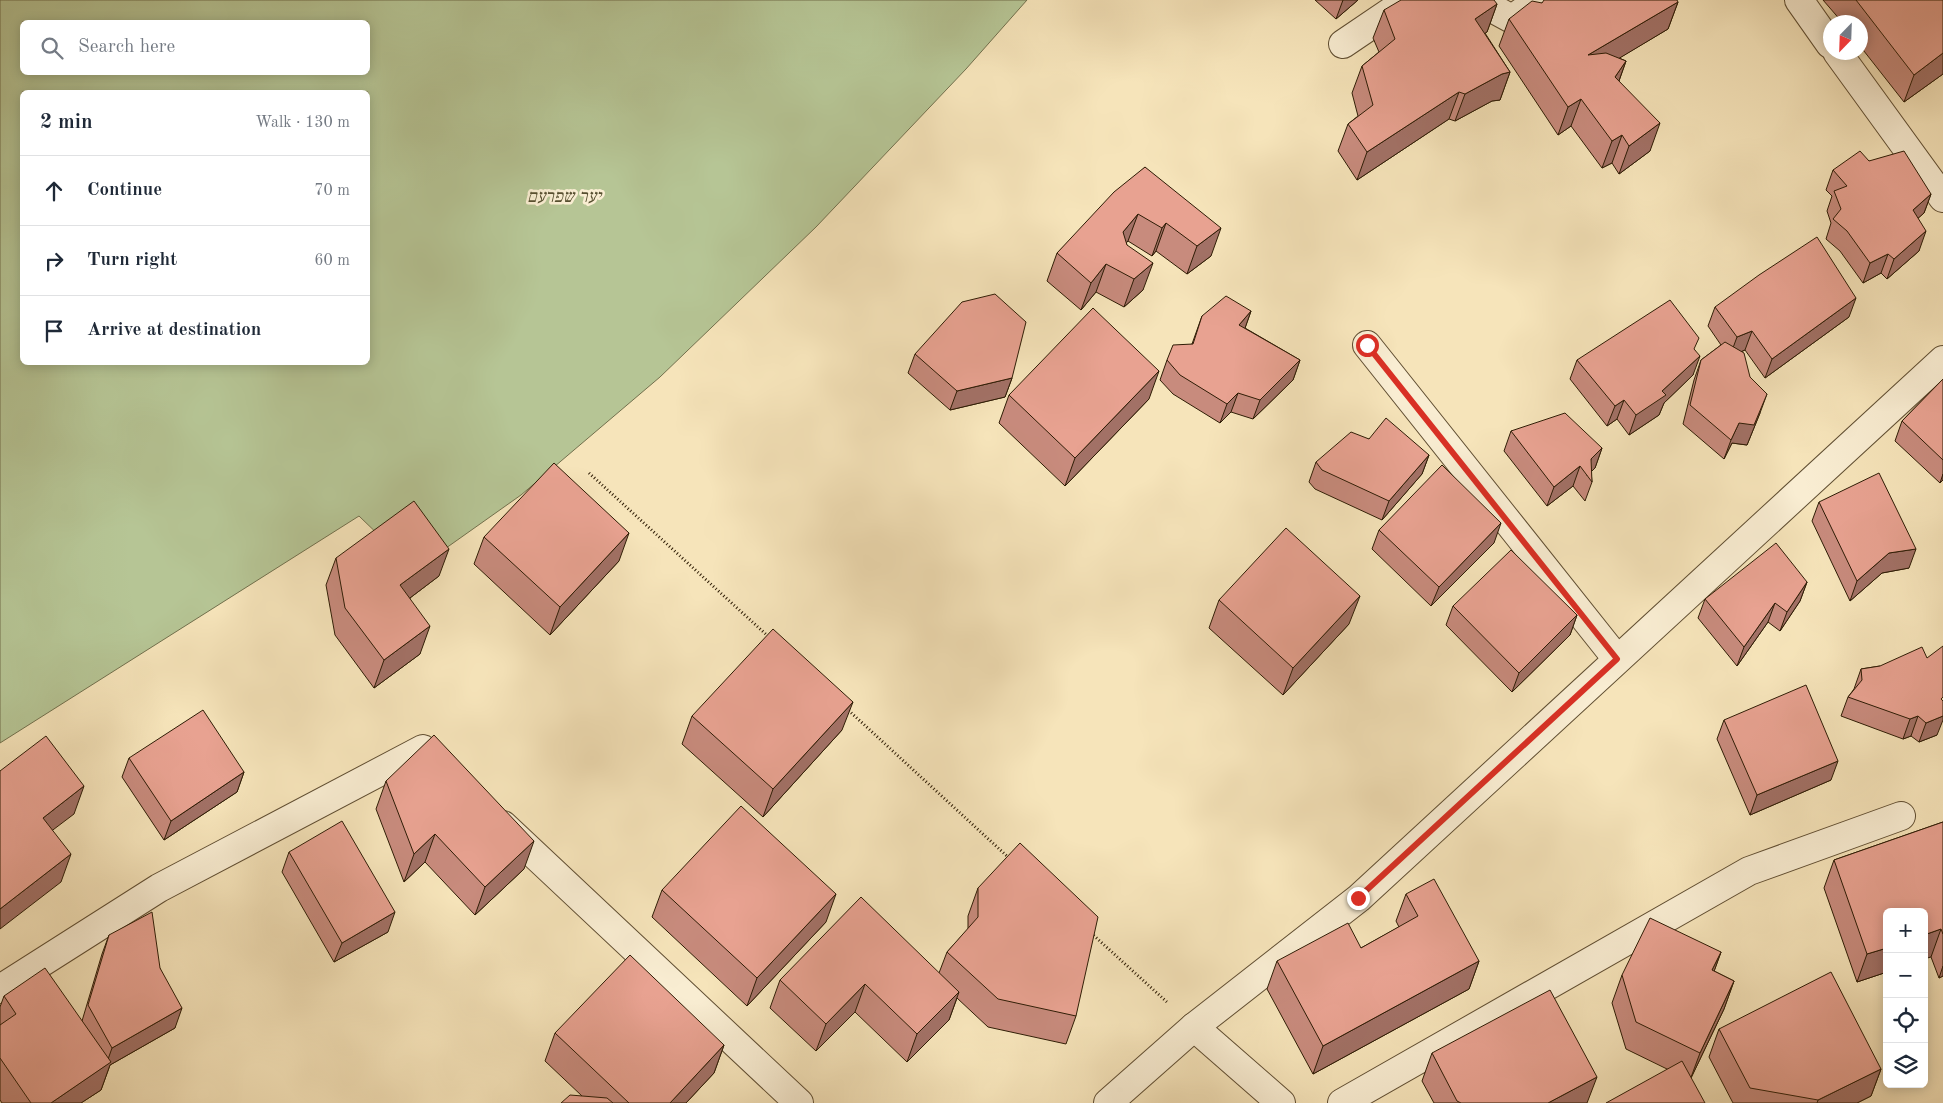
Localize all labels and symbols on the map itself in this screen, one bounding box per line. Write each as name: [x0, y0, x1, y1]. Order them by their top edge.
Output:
north arrow: [1823, 15, 1868, 60]
park label: יער שפרעם: [527, 188, 603, 206]
route start: [1356, 334, 1379, 357]
route end: [1347, 887, 1370, 910]

